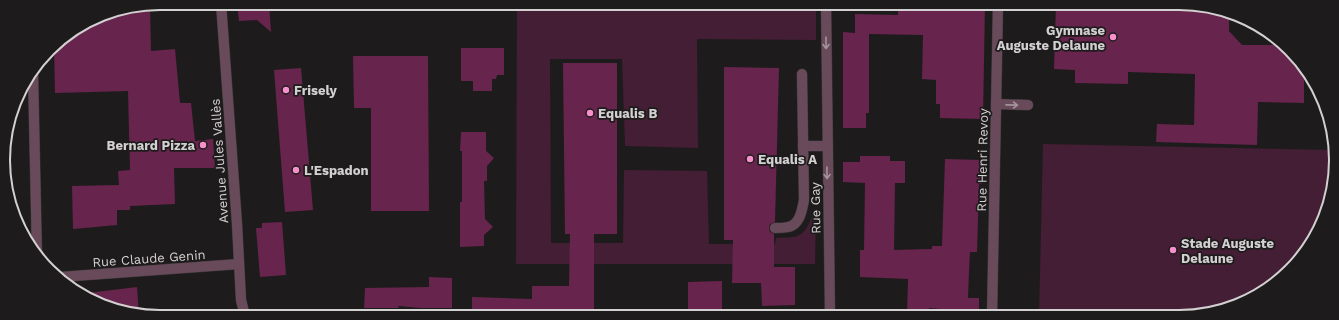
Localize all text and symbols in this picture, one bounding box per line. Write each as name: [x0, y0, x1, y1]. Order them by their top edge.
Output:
place label: Gymnase Auguste Delaune: [997, 23, 1105, 53]
marker: Gymnase Auguste Delaune: [1108, 32, 1118, 42]
one-way arrow: [822, 36, 830, 49]
place label: Frisely: [294, 83, 338, 98]
marker: Frisely: [281, 85, 291, 95]
street label: Avenue Jules Vallès: [208, 98, 231, 224]
one-way arrow: [1005, 101, 1018, 109]
place label: Equalis B: [598, 106, 658, 121]
marker: Equalis B: [585, 108, 595, 118]
street label: Rue Henri Revoy: [974, 108, 991, 212]
place label: Bernard Pizza: [107, 138, 195, 153]
marker: Bernard Pizza: [198, 140, 208, 150]
place label: Equalis A: [758, 152, 817, 167]
marker: Equalis A: [745, 154, 755, 164]
place label: L'Espadon: [304, 163, 369, 178]
marker: L'Espadon: [291, 165, 301, 175]
one-way arrow: [823, 166, 831, 179]
street label: Rue Gay: [808, 182, 823, 234]
place label: Stade Auguste Delaune: [1181, 236, 1275, 266]
marker: Stade Auguste Delaune: [1168, 245, 1178, 255]
street label: Rue Claude Genin: [92, 247, 206, 270]

